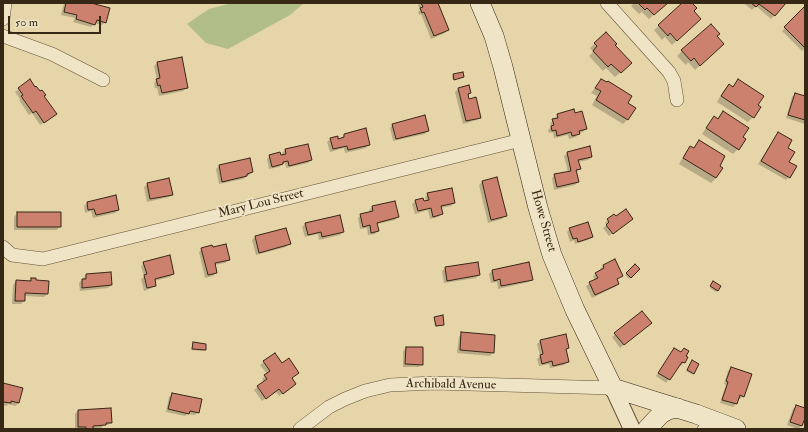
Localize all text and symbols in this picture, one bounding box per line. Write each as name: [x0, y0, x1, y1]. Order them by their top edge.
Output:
scale bar: [10, 8, 103, 34]
text: 50 m: [15, 15, 38, 30]
street label: Mary Lou Street: [217, 186, 305, 222]
street label: Howe Street: [527, 188, 559, 254]
street label: Archibald Avenue: [406, 376, 496, 394]

